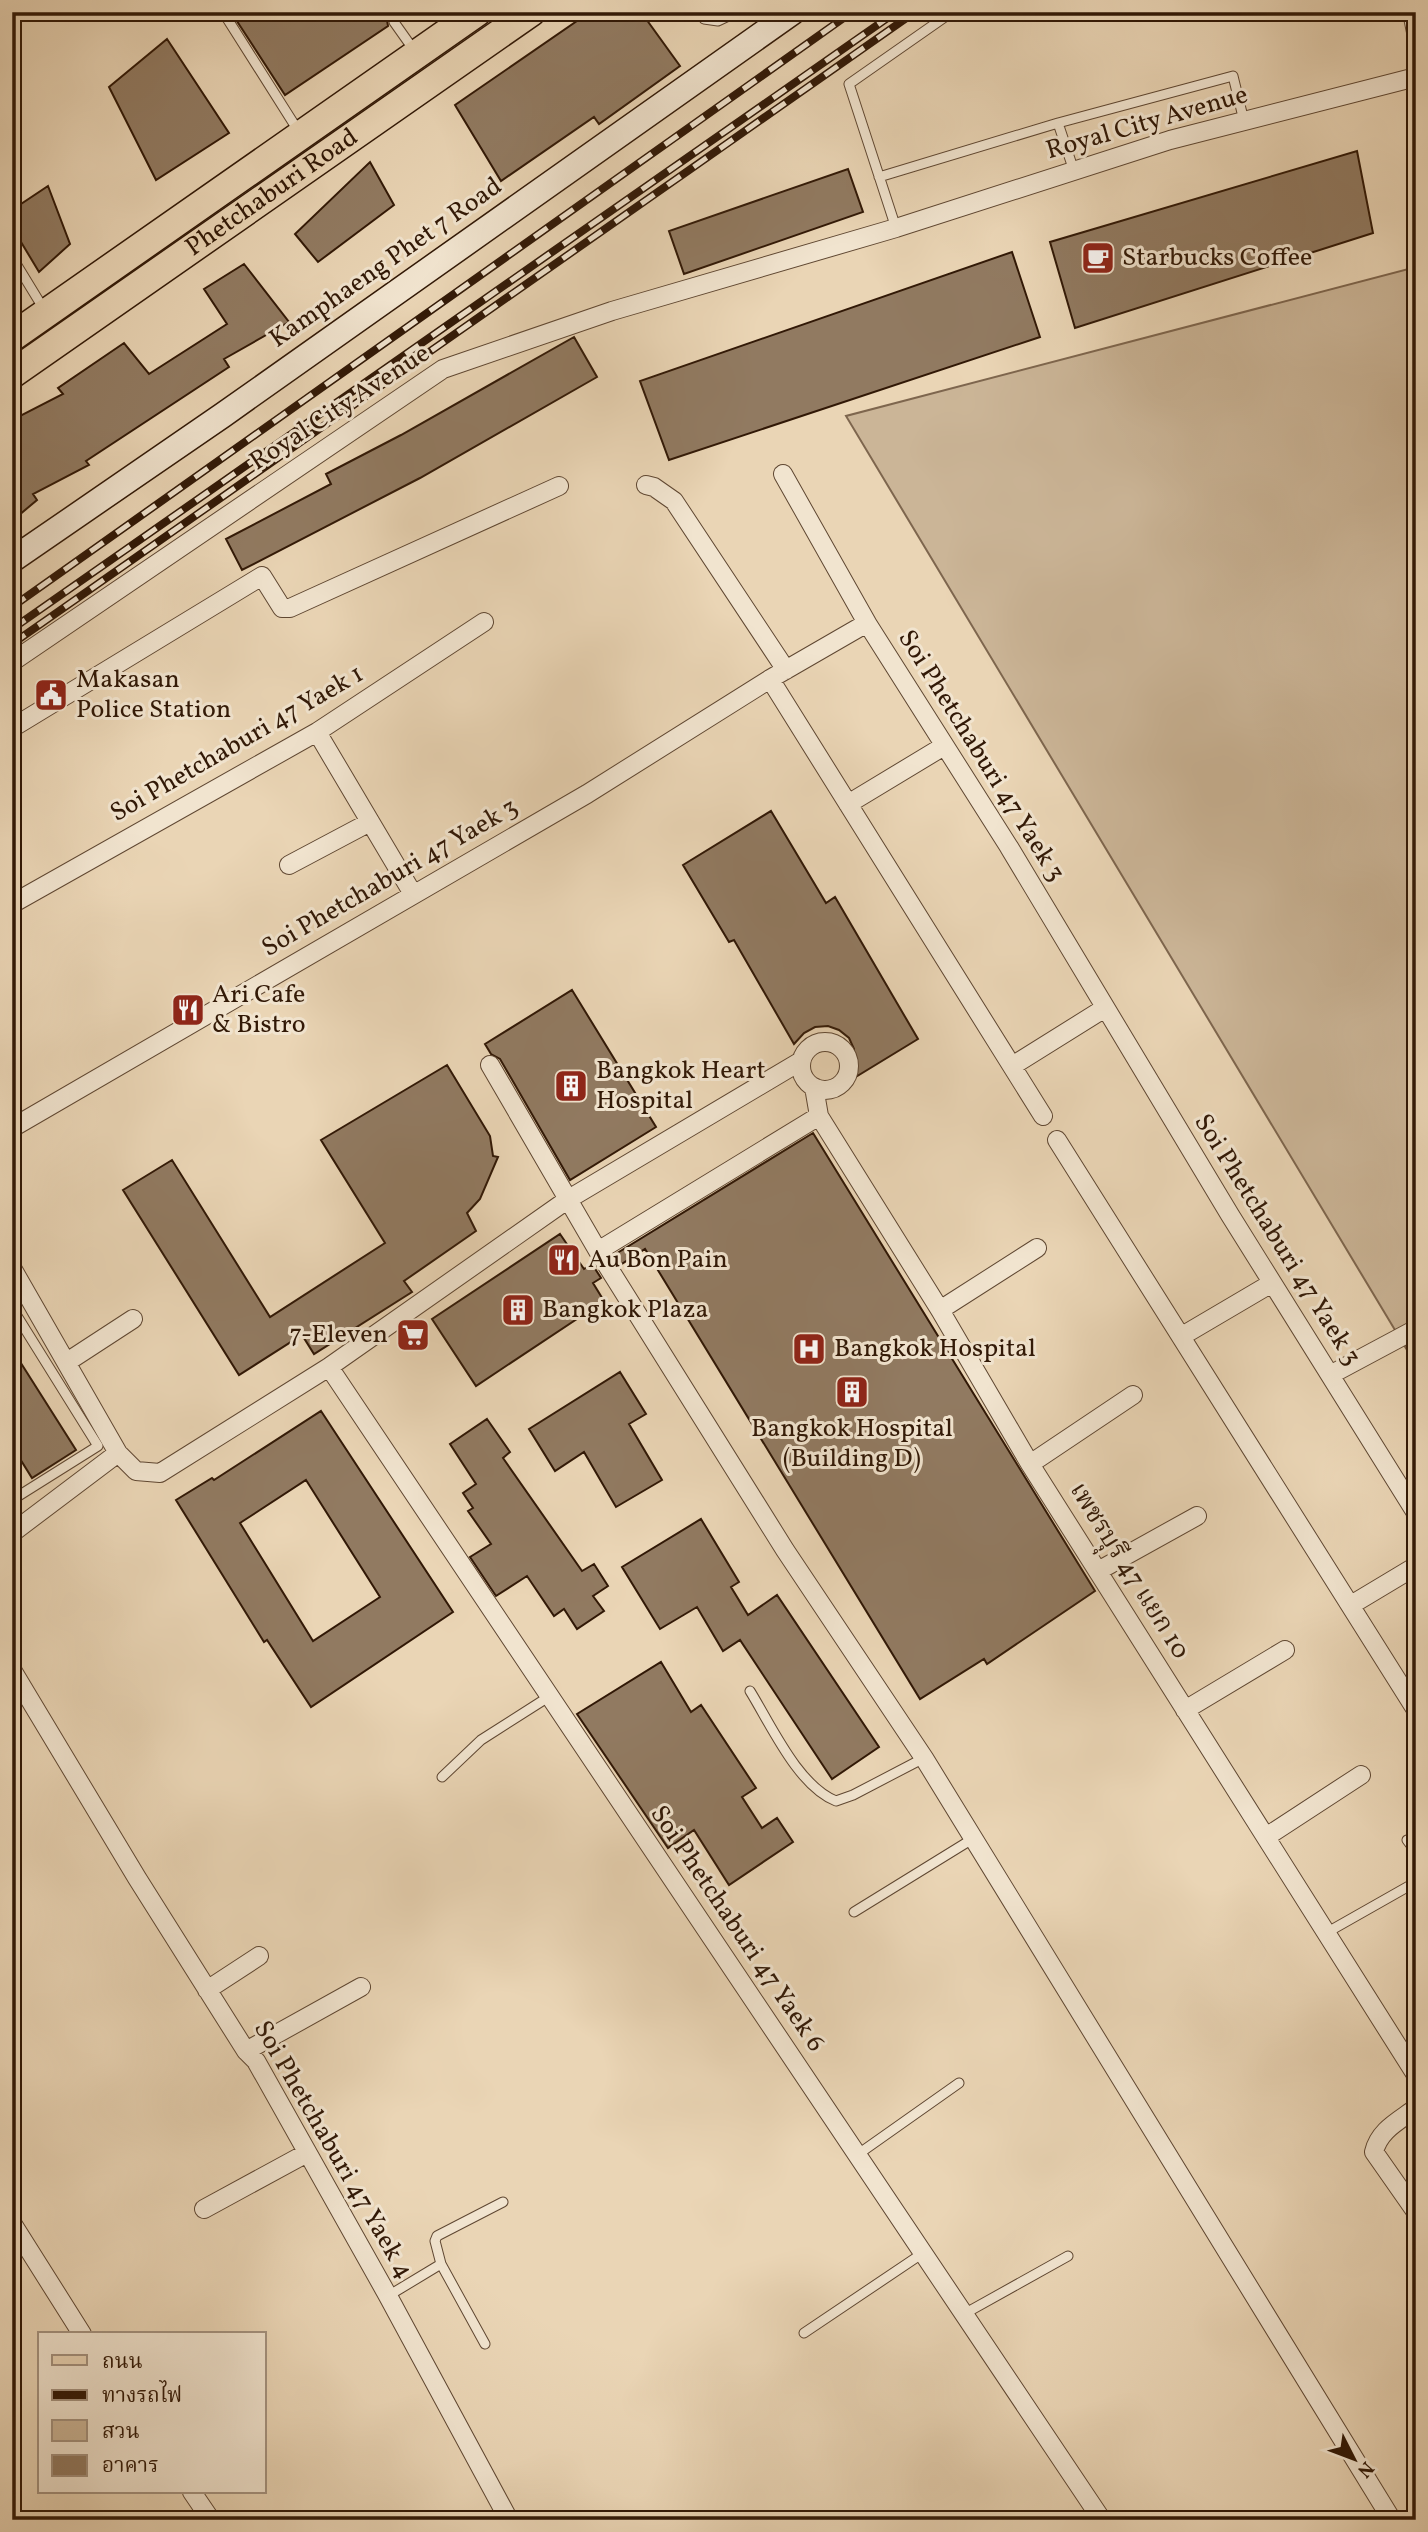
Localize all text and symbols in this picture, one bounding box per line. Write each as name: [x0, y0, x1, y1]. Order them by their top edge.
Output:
street label: Royal City Avenue: [1042, 77, 1252, 169]
street label: Phetchaburi Road: [179, 120, 365, 265]
street label: Kamphaeng Phet 7 Road: [262, 169, 510, 357]
cafe icon: Starbucks Coffee: [1079, 239, 1117, 277]
place label: Starbucks Coffee: [1122, 240, 1312, 276]
street label: Royal City Avenue: [243, 336, 437, 480]
street label: Soi Phetchaburi 47 Yaek 3: [889, 623, 1073, 889]
street label: Soi Phetchaburi 47 Yaek 1: [104, 657, 370, 831]
place label: Makasan Police Station: [76, 662, 231, 728]
public building icon: Makasan Police Station: [32, 676, 70, 714]
street label: Soi Phetchaburi 47 Yaek 3: [255, 790, 525, 966]
place label: Ari Cafe & Bistro: [212, 977, 306, 1043]
restaurant icon: Ari Cafe & Bistro: [169, 991, 207, 1029]
place label: Bangkok Heart Hospital: [596, 1053, 766, 1119]
building icon: Bangkok Heart Hospital: [552, 1067, 590, 1105]
street label: Soi Phetchaburi 47 Yaek 3: [1185, 1107, 1369, 1373]
restaurant icon: Au Bon Pain: [545, 1241, 583, 1279]
place label: Au Bon Pain: [588, 1242, 728, 1278]
building icon: Bangkok Plaza: [499, 1291, 537, 1329]
place label: Bangkok Plaza: [542, 1292, 708, 1328]
supermarket icon: 7-Eleven: [394, 1316, 432, 1354]
place label: 7-Eleven: [290, 1317, 388, 1353]
hospital icon: Bangkok Hospital: [790, 1330, 828, 1368]
place label: Bangkok Hospital: [834, 1331, 1036, 1367]
building icon: Bangkok Hospital (Building D): [833, 1373, 871, 1411]
place label: Bangkok Hospital (Building D): [751, 1411, 953, 1477]
street label: เพชรบุุรี 47 แยก 10: [1056, 1476, 1198, 1669]
street label: Soi Phetchaburi 47 Yaek 6: [641, 1799, 833, 2059]
street label: Soi Phetchaburi 47 Yaek 4: [244, 2014, 422, 2286]
legend: [38, 2332, 266, 2494]
text: ถนน: [102, 2348, 143, 2377]
text: ทางรถไฟ: [102, 2380, 182, 2411]
text: สวน: [102, 2418, 140, 2447]
north arrow: [1320, 2424, 1390, 2494]
text: อาคาร: [102, 2452, 159, 2481]
text: N: [1351, 2455, 1379, 2483]

